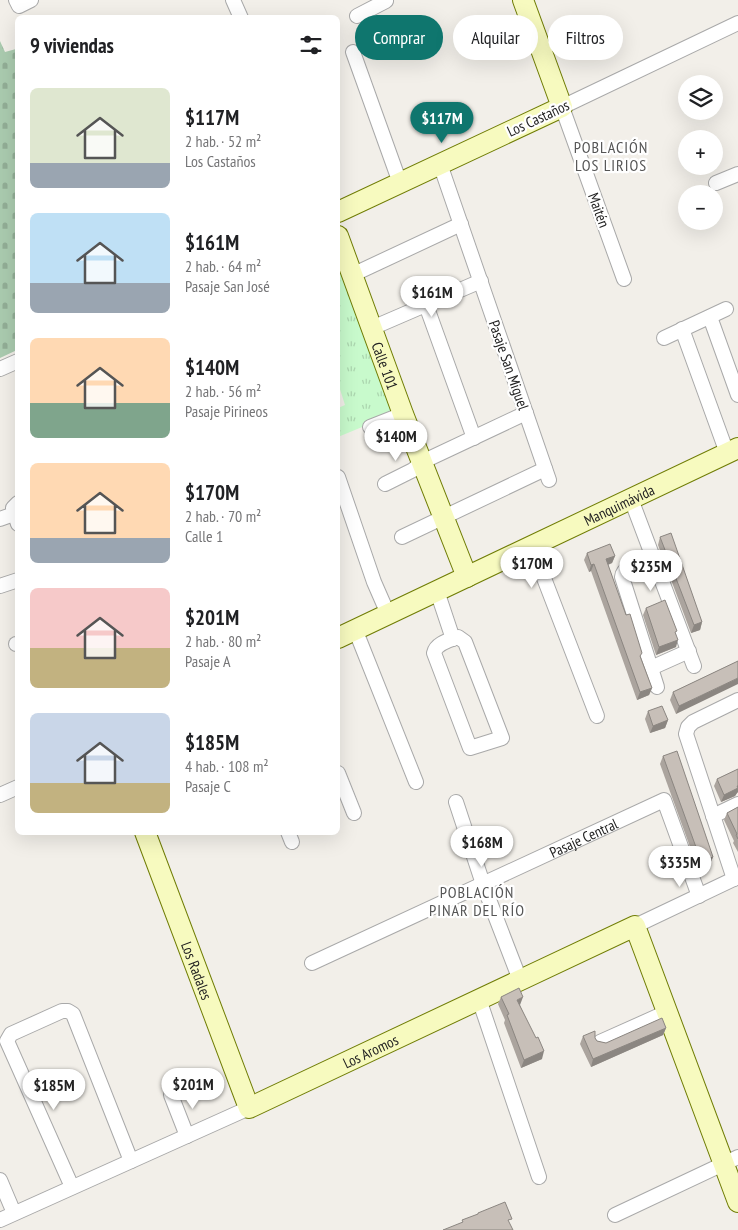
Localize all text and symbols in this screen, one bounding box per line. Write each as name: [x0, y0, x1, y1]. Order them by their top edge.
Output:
chip: Comprar: [355, 15, 443, 60]
chip: Alquilar: [453, 15, 538, 60]
chip: Filtros: [548, 15, 623, 60]
icon: filters: [297, 31, 325, 59]
text: 9 viviendas: [30, 32, 114, 59]
map controls: [678, 75, 723, 230]
button: layers: [678, 75, 723, 120]
street label: Los Castaños: [504, 95, 572, 141]
pin: $117M: [407, 102, 477, 144]
text: $117M: [185, 104, 239, 131]
icon: home: [70, 108, 130, 168]
text: $117M: [421, 108, 463, 128]
button: +: [678, 130, 723, 175]
text: 2 hab. · 52 m²: [185, 131, 261, 151]
district label: POBLACIÓN LOS LIRIOS: [574, 137, 648, 175]
text: Los Castaños: [185, 151, 256, 171]
button: −: [678, 185, 723, 230]
street label: Maitén: [584, 190, 614, 230]
text: $161M: [185, 229, 239, 256]
icon: home: [70, 233, 130, 293]
text: 2 hab. · 64 m²: [185, 256, 261, 276]
text: Pasaje San José: [185, 276, 270, 296]
pin: $161M: [397, 276, 467, 318]
text: $161M: [411, 282, 453, 302]
street label: Pasaje San Miguel: [485, 318, 533, 413]
street label: Calle 101: [368, 339, 403, 392]
text: $140M: [185, 354, 239, 381]
icon: home: [70, 358, 130, 418]
text: 2 hab. · 56 m²: [185, 381, 261, 401]
text: Pasaje Pirineos: [185, 401, 268, 421]
pin: $140M: [361, 420, 431, 462]
text: $140M: [375, 426, 417, 446]
text: $170M: [185, 479, 239, 506]
street label: Manquimávida: [581, 480, 657, 529]
icon: home: [70, 483, 130, 543]
text: 2 hab. · 70 m²: [185, 506, 261, 526]
text: Calle 1: [185, 526, 223, 546]
pin: $170M: [497, 546, 567, 589]
pin: $235M: [616, 550, 686, 592]
text: $170M: [511, 553, 553, 573]
text: $235M: [630, 556, 672, 576]
text: $201M: [185, 604, 239, 631]
icon: home: [70, 608, 130, 668]
text: 2 hab. · 80 m²: [185, 631, 261, 651]
text: Pasaje A: [185, 651, 231, 671]
text: $185M: [185, 729, 239, 756]
icon: home: [70, 733, 130, 793]
text: 4 hab. · 108 m²: [185, 756, 269, 776]
text: Pasaje C: [185, 776, 231, 796]
street label: Pasaje Central: [546, 813, 621, 861]
pin: $168M: [447, 826, 517, 868]
text: $168M: [461, 832, 503, 852]
pin: $335M: [645, 846, 715, 888]
text: $335M: [659, 852, 701, 872]
district label: POBLACIÓN PINAR DEL RÍO: [429, 882, 525, 920]
street label: Los Radales: [178, 939, 217, 1002]
street label: Los Aromos: [340, 1030, 401, 1072]
pin: $185M: [19, 1068, 89, 1111]
pin: $201M: [158, 1068, 228, 1110]
text: $201M: [172, 1074, 214, 1094]
text: $185M: [33, 1075, 75, 1095]

